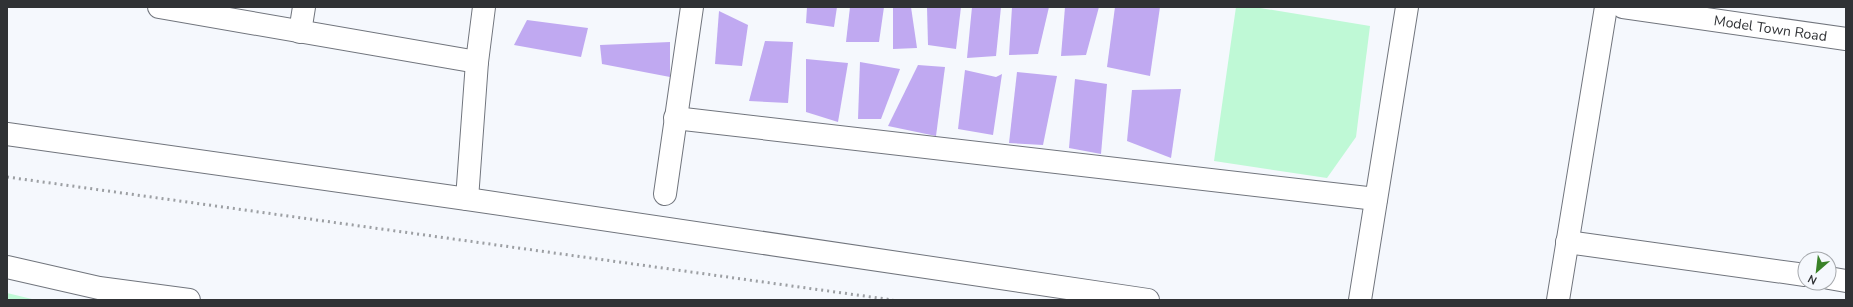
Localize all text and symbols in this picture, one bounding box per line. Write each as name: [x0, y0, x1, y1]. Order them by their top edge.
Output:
street label: Model Town Road: [1713, 11, 1828, 46]
north arrow: [1797, 251, 1837, 291]
text: N: [1805, 271, 1820, 288]

